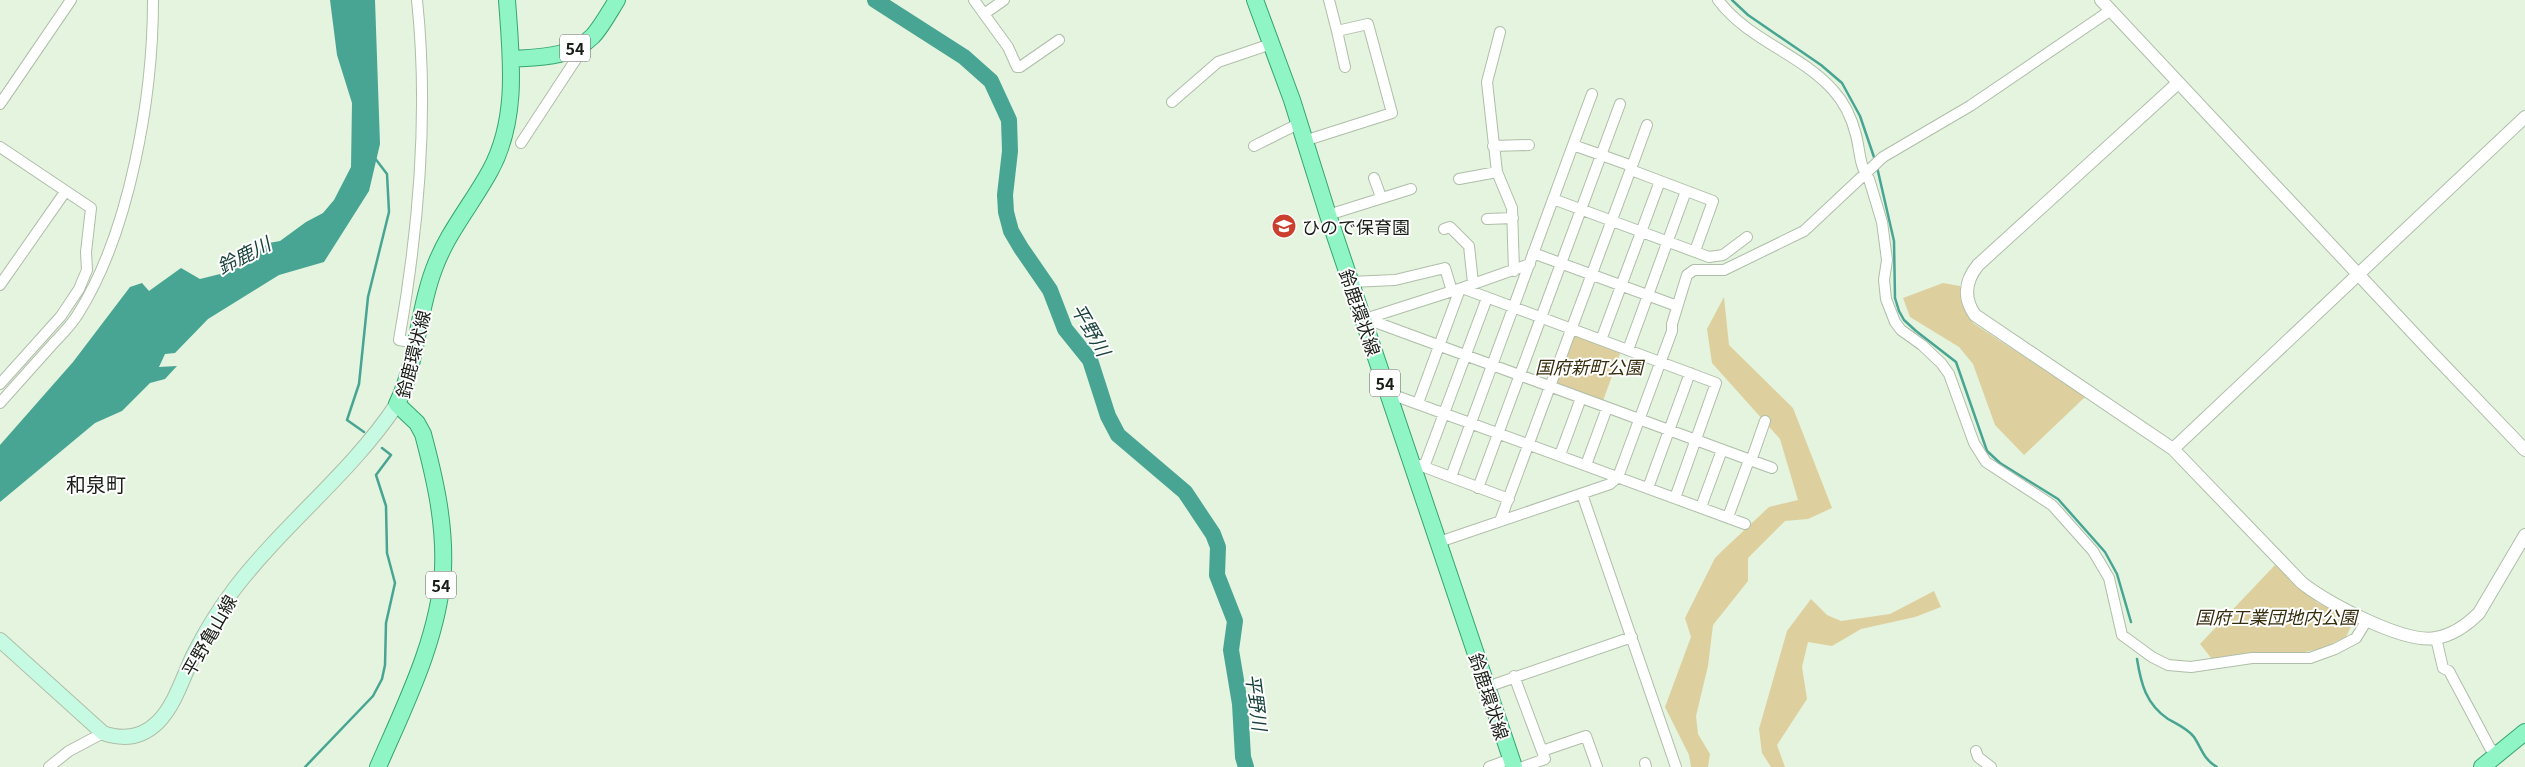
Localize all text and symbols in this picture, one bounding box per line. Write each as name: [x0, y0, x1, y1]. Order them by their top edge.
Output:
road number: 54: [560, 34, 590, 62]
school or university icon: ひので保育園: [1271, 213, 1297, 239]
place label: ひので保育園: [1302, 213, 1410, 239]
water label: 鈴鹿川: [211, 228, 276, 279]
street label: 鈴鹿環状線: [1334, 265, 1388, 359]
water label: 平野川: [1066, 298, 1119, 362]
street label: 鈴鹿環状線: [388, 307, 436, 401]
park label: 国府新町公園: [1535, 353, 1646, 379]
road number: 54: [1370, 369, 1400, 396]
district label: 和泉町: [66, 469, 126, 498]
road number: 54: [426, 572, 456, 598]
street label: 平野亀山線: [174, 590, 242, 680]
park label: 国府工業団地内公園: [2195, 603, 2360, 629]
street label: 鈴鹿環状線: [1464, 649, 1516, 743]
water label: 平野川: [1241, 672, 1275, 734]

